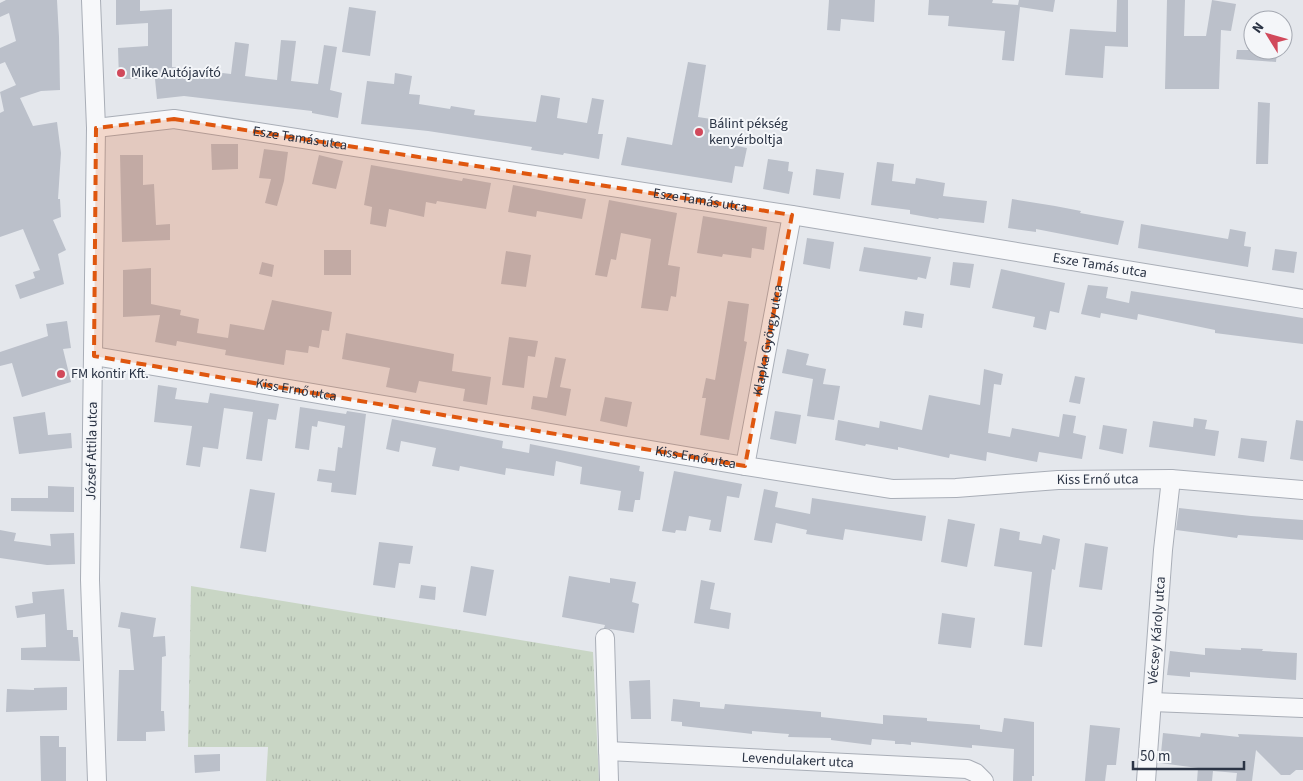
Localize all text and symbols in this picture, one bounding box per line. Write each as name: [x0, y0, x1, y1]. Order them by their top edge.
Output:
north arrow: [1243, 10, 1293, 60]
text: N: [1248, 18, 1269, 38]
place label: Mike Autójavító: [131, 63, 221, 83]
marker: Mike Autójavító: [115, 67, 127, 79]
place label: Bálint pékség kenyérboltja: [709, 114, 788, 150]
street label: Esze Tamás utca: [251, 121, 349, 156]
marker: Bálint pékség kenyérboltja: [693, 126, 705, 138]
street label: Esze Tamás utca: [652, 184, 749, 218]
street label: Esze Tamás utca: [1051, 248, 1149, 283]
street label: Klapka György utca: [748, 283, 789, 397]
place label: FM kontir Kft.: [71, 364, 149, 384]
marker: FM kontir Kft.: [55, 368, 67, 380]
street label: Kiss Ernő utca: [254, 373, 338, 407]
street label: József Attila utca: [81, 401, 103, 501]
street label: Kiss Ernő utca: [653, 441, 738, 474]
street label: Kiss Ernő utca: [1057, 469, 1139, 490]
street label: Vécsey Károly utca: [1143, 576, 1171, 685]
scale bar: [1133, 738, 1244, 770]
text: 50 m: [1140, 746, 1170, 767]
street label: Levendulakert utca: [741, 748, 854, 773]

